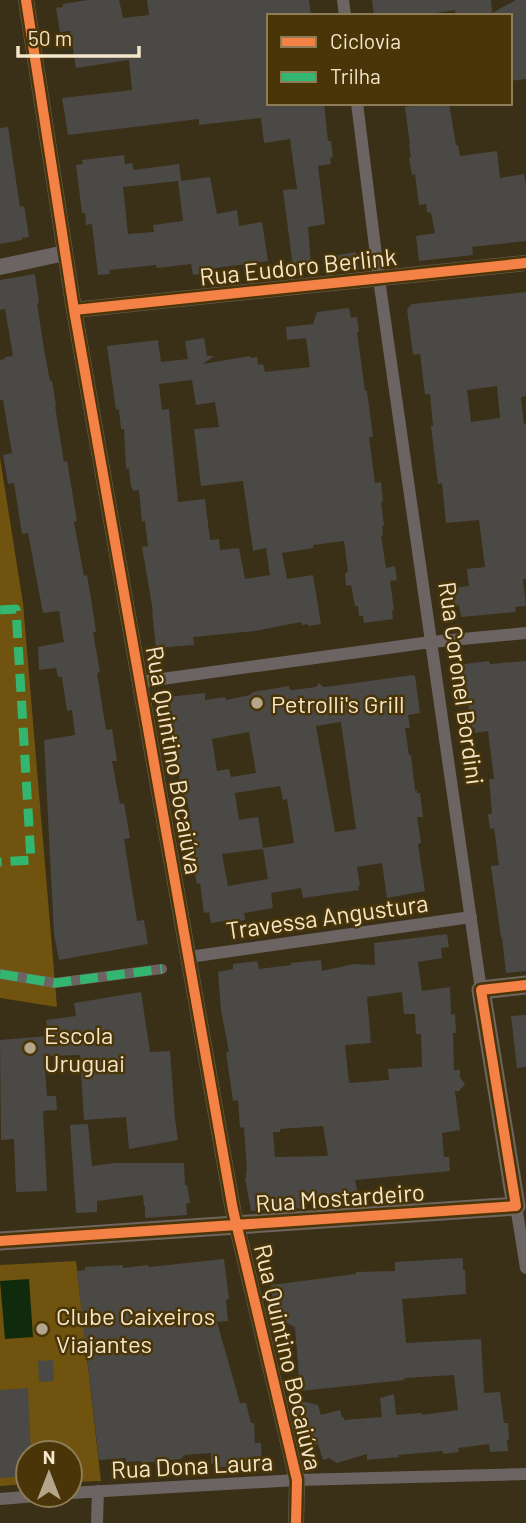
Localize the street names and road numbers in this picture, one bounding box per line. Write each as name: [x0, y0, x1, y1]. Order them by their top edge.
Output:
street label: Rua Eudoro Berlink: [198, 241, 398, 291]
street label: Rua Coronel Bordini: [433, 580, 491, 786]
street label: Rua Quintino Bocaiúva: [141, 644, 209, 876]
street label: Travessa Angustura: [224, 887, 430, 945]
street label: Rua Mostardeiro: [254, 1177, 426, 1217]
street label: Rua Quintino Bocaiúva: [249, 1241, 329, 1473]
street label: Rua Dona Laura: [110, 1446, 274, 1484]

